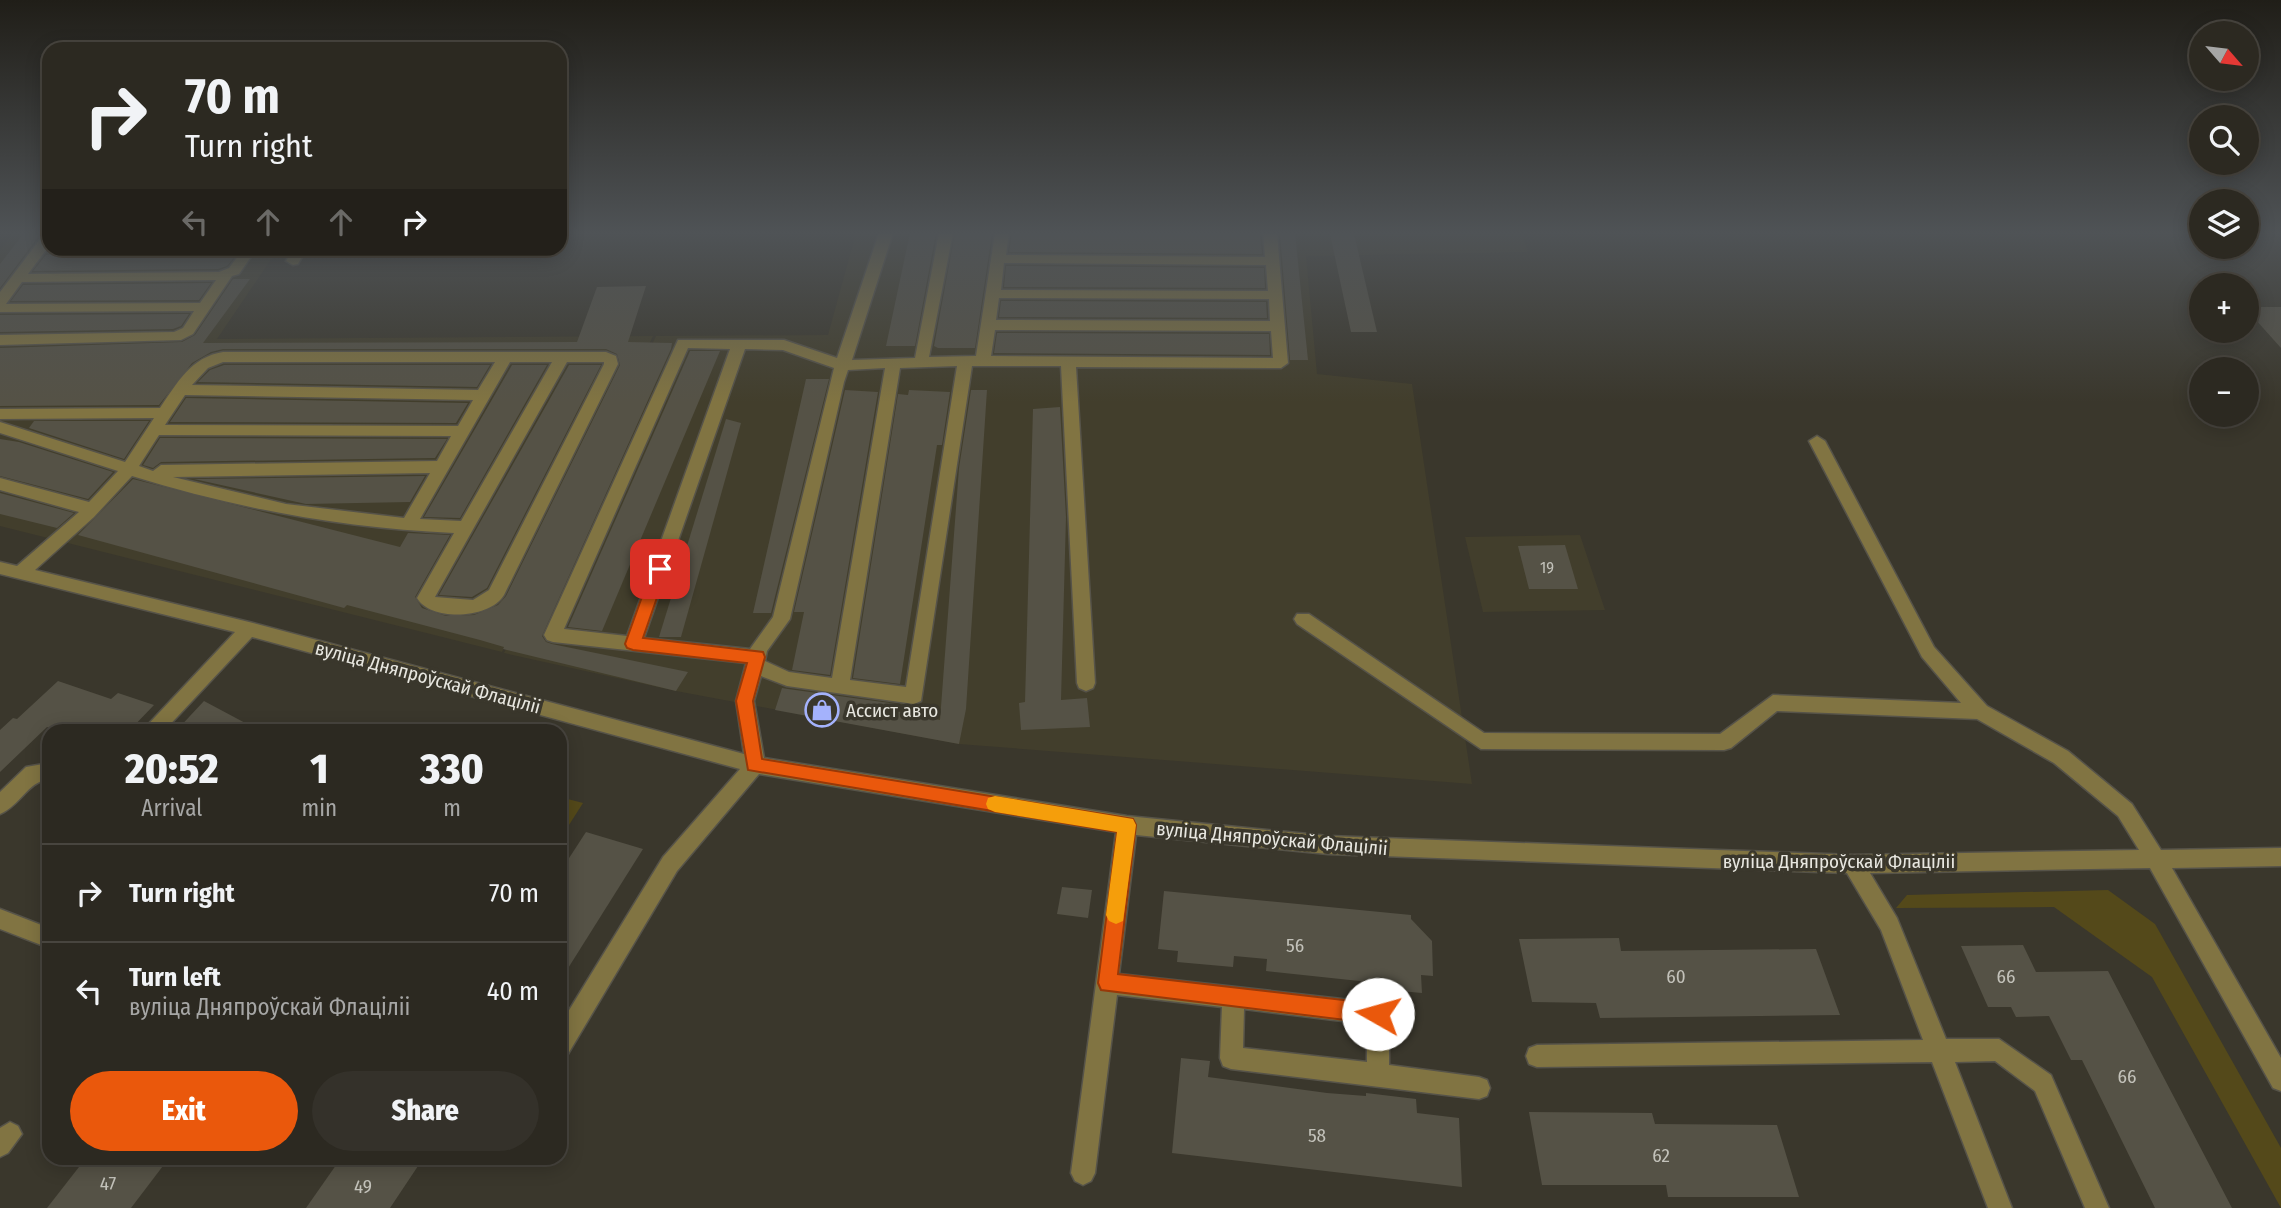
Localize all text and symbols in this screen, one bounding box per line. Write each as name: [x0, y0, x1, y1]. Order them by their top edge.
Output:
north arrow: [2189, 21, 2259, 91]
map controls: [2189, 21, 2259, 427]
text: 70 m: [185, 67, 280, 126]
icon: right: [70, 70, 161, 161]
button: search: [2189, 105, 2259, 175]
text: Turn right: [185, 127, 312, 165]
button: layers: [2189, 189, 2259, 259]
icon: left: [176, 203, 214, 241]
icon: ahead: [249, 203, 287, 241]
icon: ahead: [322, 203, 360, 241]
icon: right: [395, 203, 433, 241]
button: +: [2189, 273, 2259, 343]
button: −: [2189, 357, 2259, 427]
pin: [630, 539, 690, 599]
icon: arrive: [641, 550, 679, 588]
house number: 19: [1540, 558, 1554, 577]
street label: вуліца Дняпроўскай Флаціліі: [313, 636, 543, 719]
shop icon: Ассист авто: [803, 691, 841, 729]
place label: Ассист авто: [846, 699, 938, 722]
text: 20:52: [125, 744, 218, 794]
text: 1: [310, 744, 328, 794]
text: 330: [420, 744, 484, 794]
text: Arrival: [141, 794, 202, 822]
text: min: [302, 794, 337, 822]
text: m: [443, 794, 461, 822]
street label: вуліца Дняпроўскай Флаціліі: [1155, 817, 1389, 860]
street label: вуліца Дняпроўскай Флаціліі: [1723, 850, 1955, 873]
icon: right: [70, 874, 108, 912]
text: Turn right: [129, 878, 235, 909]
text: 70 m: [489, 878, 539, 909]
house number: 56: [1286, 934, 1304, 957]
text: Turn left: [129, 962, 221, 993]
house number: 60: [1666, 965, 1686, 988]
house number: 66: [1997, 965, 2015, 988]
icon: left: [70, 972, 108, 1010]
text: 40 m: [487, 976, 539, 1007]
position arrow: [1341, 977, 1415, 1051]
text: вуліца Дняпроўскай Флаціліі: [129, 993, 410, 1021]
house number: 66: [2118, 1065, 2136, 1088]
button: Exit: [70, 1071, 298, 1151]
button: Share: [312, 1071, 539, 1151]
house number: 58: [1308, 1124, 1326, 1147]
house number: 62: [1652, 1144, 1670, 1167]
house number: 47: [100, 1172, 117, 1195]
house number: 49: [354, 1175, 372, 1198]

